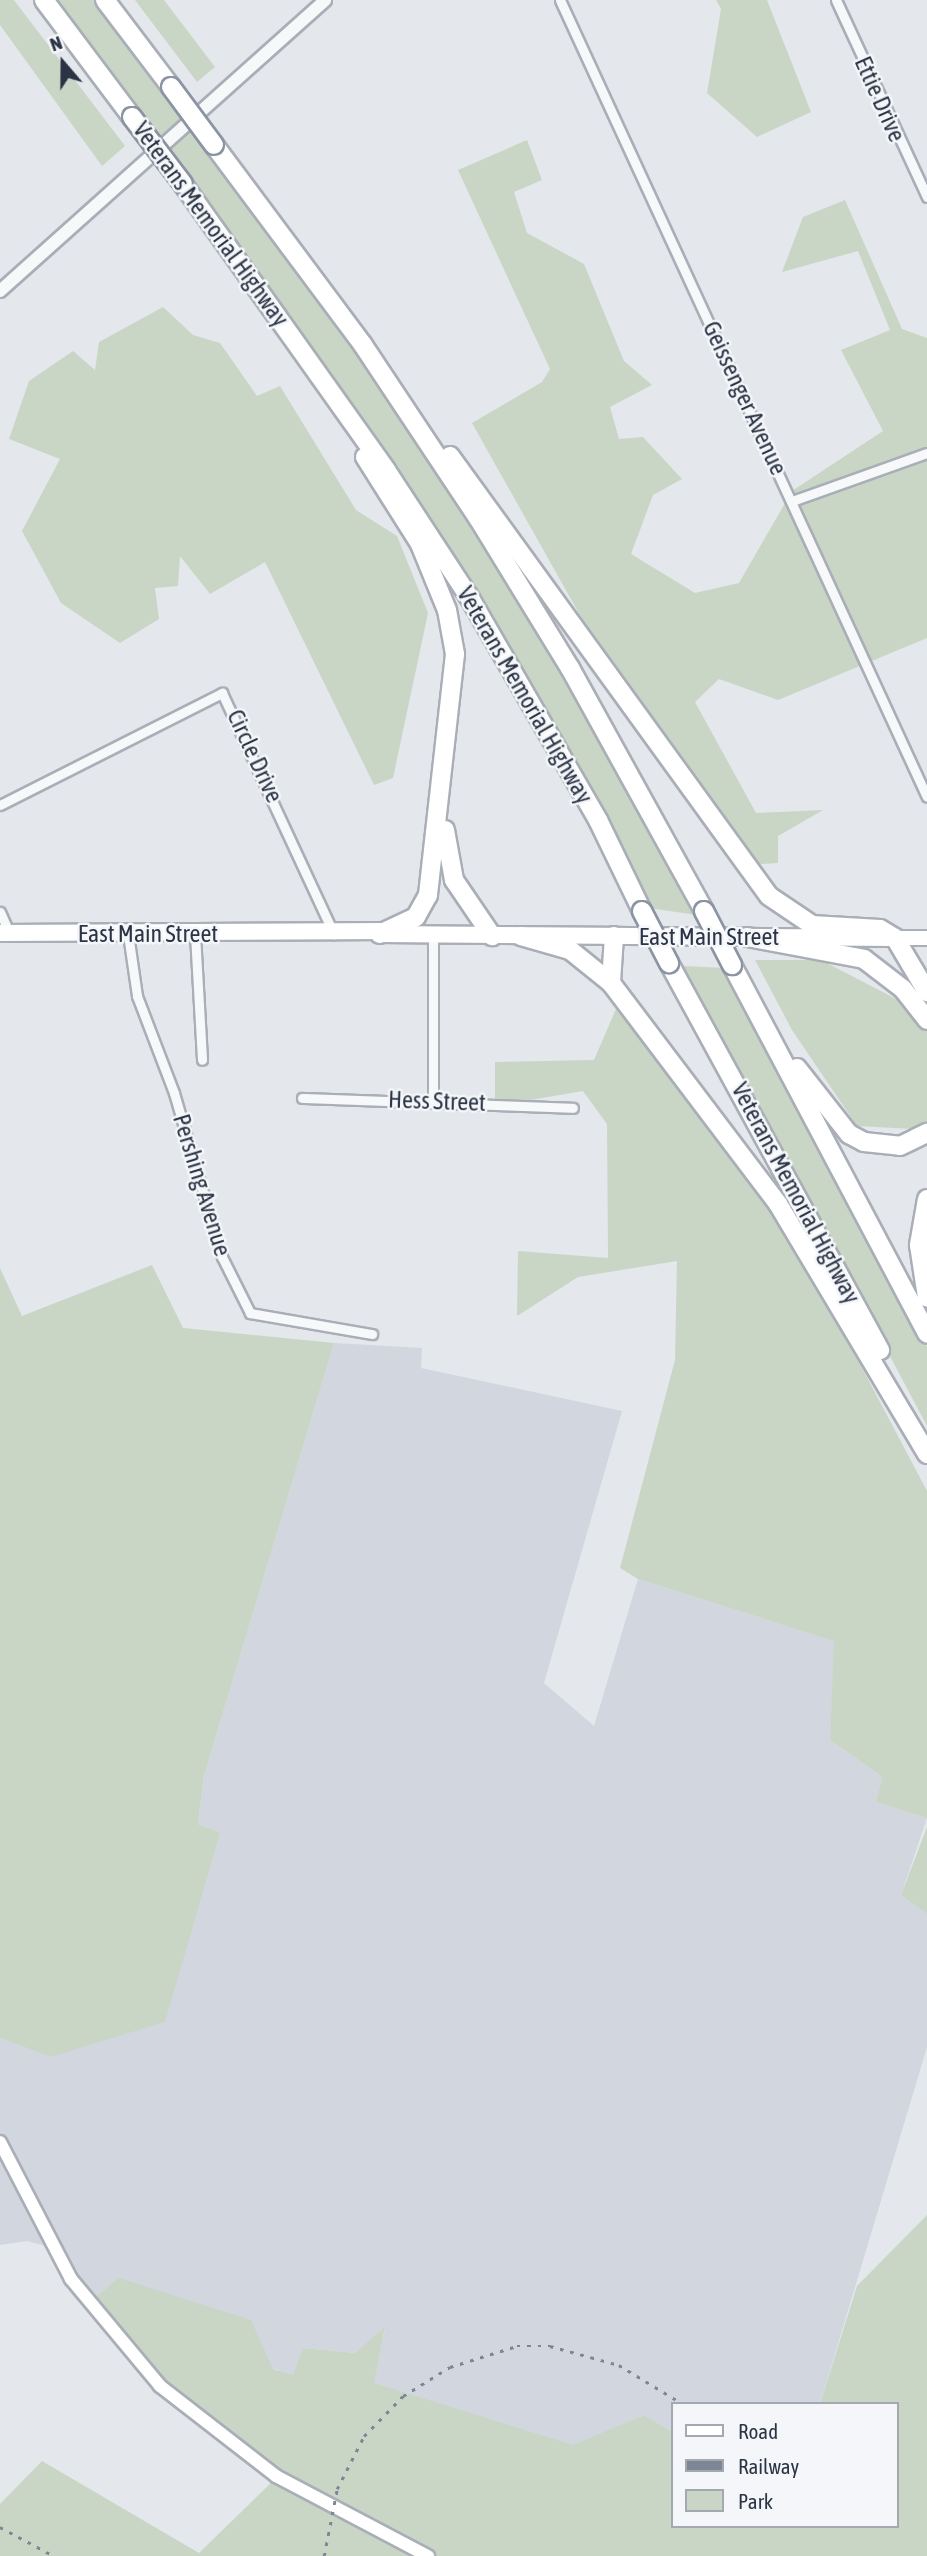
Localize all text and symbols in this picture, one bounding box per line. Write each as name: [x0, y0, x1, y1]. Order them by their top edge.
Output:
north arrow: [28, 28, 98, 98]
text: N: [47, 31, 65, 56]
street label: Ettie Drive: [848, 52, 912, 146]
street label: Veterans Memorial Highway: [127, 116, 295, 332]
street label: Geissenger Avenue: [697, 317, 793, 479]
street label: Veterans Memorial Highway: [451, 581, 599, 809]
street label: Circle Drive: [221, 705, 289, 807]
street label: East Main Street: [78, 920, 218, 948]
street label: East Main Street: [639, 923, 779, 951]
street label: Veterans Memorial Highway: [726, 1078, 866, 1308]
street label: Hess Street: [388, 1085, 486, 1117]
street label: Pershing Avenue: [167, 1111, 237, 1259]
legend: [671, 2402, 899, 2528]
text: Road: [738, 2419, 778, 2443]
text: Railway: [738, 2454, 799, 2478]
text: Park: [738, 2489, 773, 2513]

